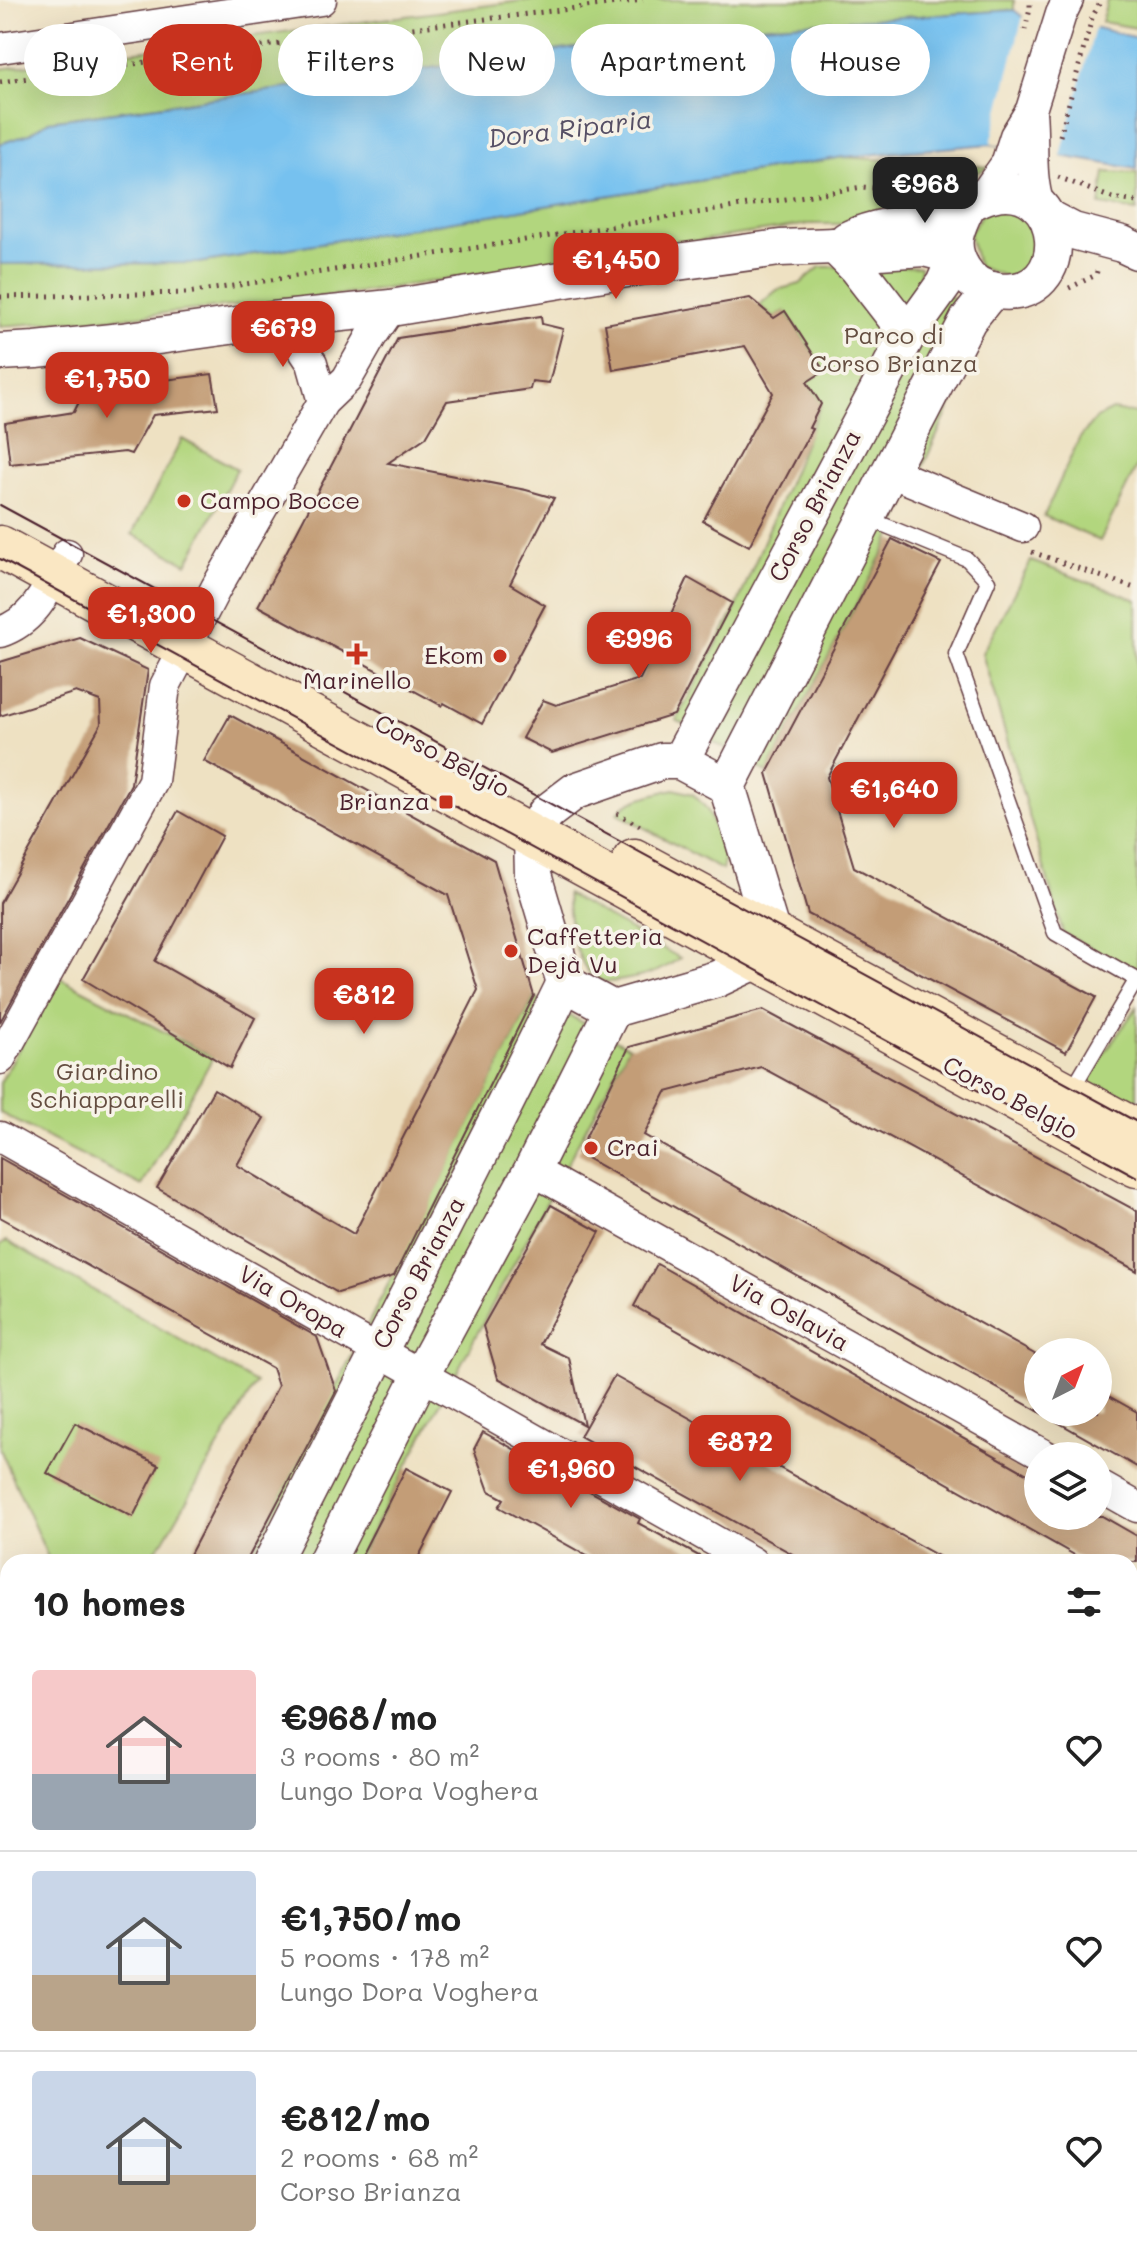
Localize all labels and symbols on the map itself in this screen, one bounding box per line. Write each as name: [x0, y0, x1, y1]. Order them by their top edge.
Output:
water label: Dora Riparia: [486, 101, 654, 155]
pin: €968: [878, 157, 972, 225]
pin: €1,450: [551, 233, 681, 301]
pin: €679: [236, 301, 330, 369]
park label: Parco di Corso Brianza: [810, 319, 978, 378]
pin: €1,750: [42, 352, 172, 420]
street label: Corso Brianza: [761, 424, 867, 587]
place label: Campo Bocce: [200, 484, 360, 515]
marker: Campo Bocce: [175, 492, 193, 510]
pin: €1,300: [86, 587, 216, 655]
pin: €996: [592, 612, 686, 680]
place label: Ekom: [424, 639, 484, 670]
marker: Marinello: [348, 645, 366, 663]
marker: Ekom: [491, 647, 509, 665]
place label: Marinello: [303, 664, 411, 695]
street label: Corso Belgio: [370, 706, 515, 803]
pin: €1,640: [829, 762, 959, 830]
place label: Brianza: [339, 785, 430, 816]
marker: Brianza: [437, 793, 455, 811]
place label: Caffetteria Dejà Vu: [527, 920, 663, 979]
marker: Caffetteria Dejà Vu: [502, 942, 520, 960]
pin: €812: [317, 968, 411, 1036]
street label: Corso Belgio: [938, 1048, 1083, 1145]
park label: Giardino Schiapparelli: [30, 1055, 184, 1114]
place label: Crai: [607, 1131, 658, 1162]
marker: Crai: [582, 1139, 600, 1157]
street label: Corso Brianza: [365, 1191, 471, 1354]
street label: Via Oropa: [234, 1257, 354, 1344]
street label: Via Oslavia: [724, 1266, 855, 1357]
north arrow: [1024, 1338, 1112, 1426]
pin: €872: [693, 1415, 787, 1483]
pin: €1,960: [506, 1442, 636, 1510]

